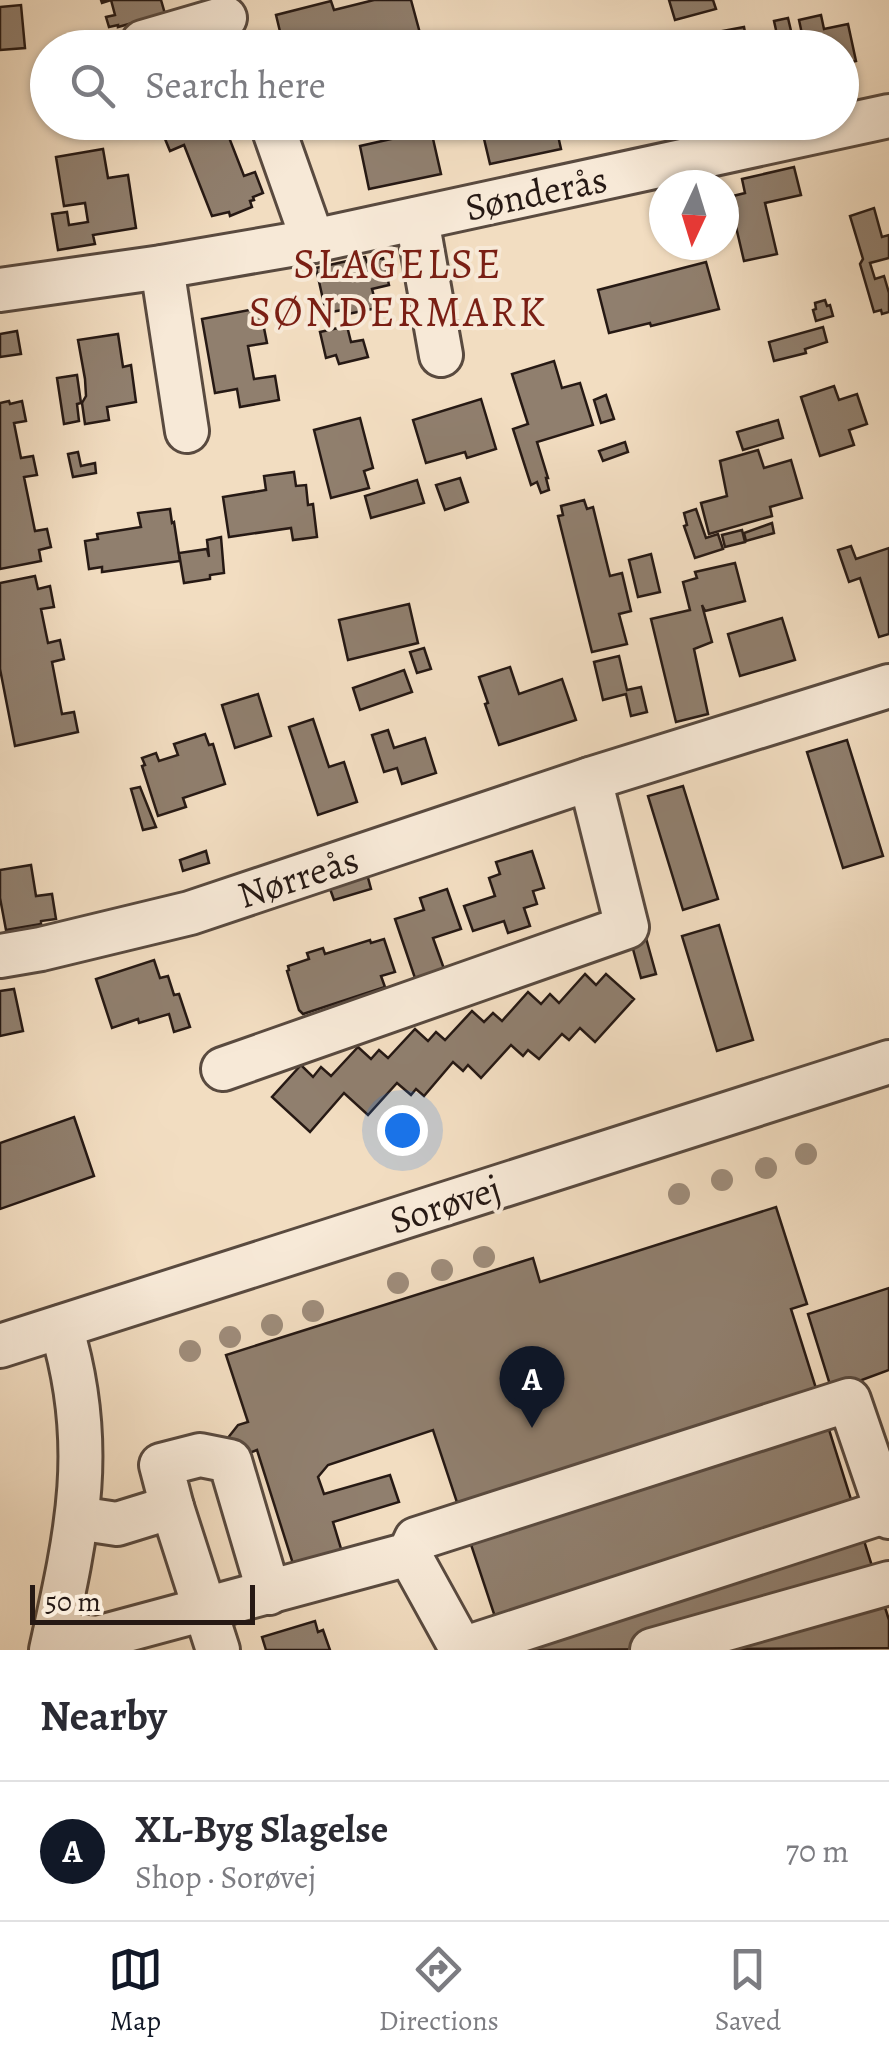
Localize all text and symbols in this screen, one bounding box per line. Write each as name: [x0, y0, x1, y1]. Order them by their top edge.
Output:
search box: [30, 30, 859, 140]
icon: search: [65, 58, 120, 113]
text: Search here: [145, 59, 326, 111]
street label: Sønderås: [460, 153, 612, 233]
north arrow: [649, 170, 739, 260]
district label: SLAGELSE SØNDERMARK: [249, 235, 547, 340]
street label: Nørreås: [231, 833, 365, 921]
your location: [377, 1105, 428, 1156]
street label: Sorøvej: [383, 1162, 507, 1246]
pin: A: [500, 1346, 564, 1428]
scale bar: [30, 1580, 255, 1624]
text: 50 m: [45, 1583, 101, 1621]
text: Nearby: [40, 1687, 167, 1744]
text: XL-Byg Slagelse: [135, 1803, 388, 1855]
text: A: [62, 1829, 83, 1873]
text: 70 m: [786, 1829, 849, 1873]
text: Shop · Sorøvej: [135, 1855, 316, 1899]
tab: Map: [108, 1942, 163, 2040]
tab: Directions: [379, 1942, 499, 2040]
tab: Saved: [715, 1942, 781, 2040]

